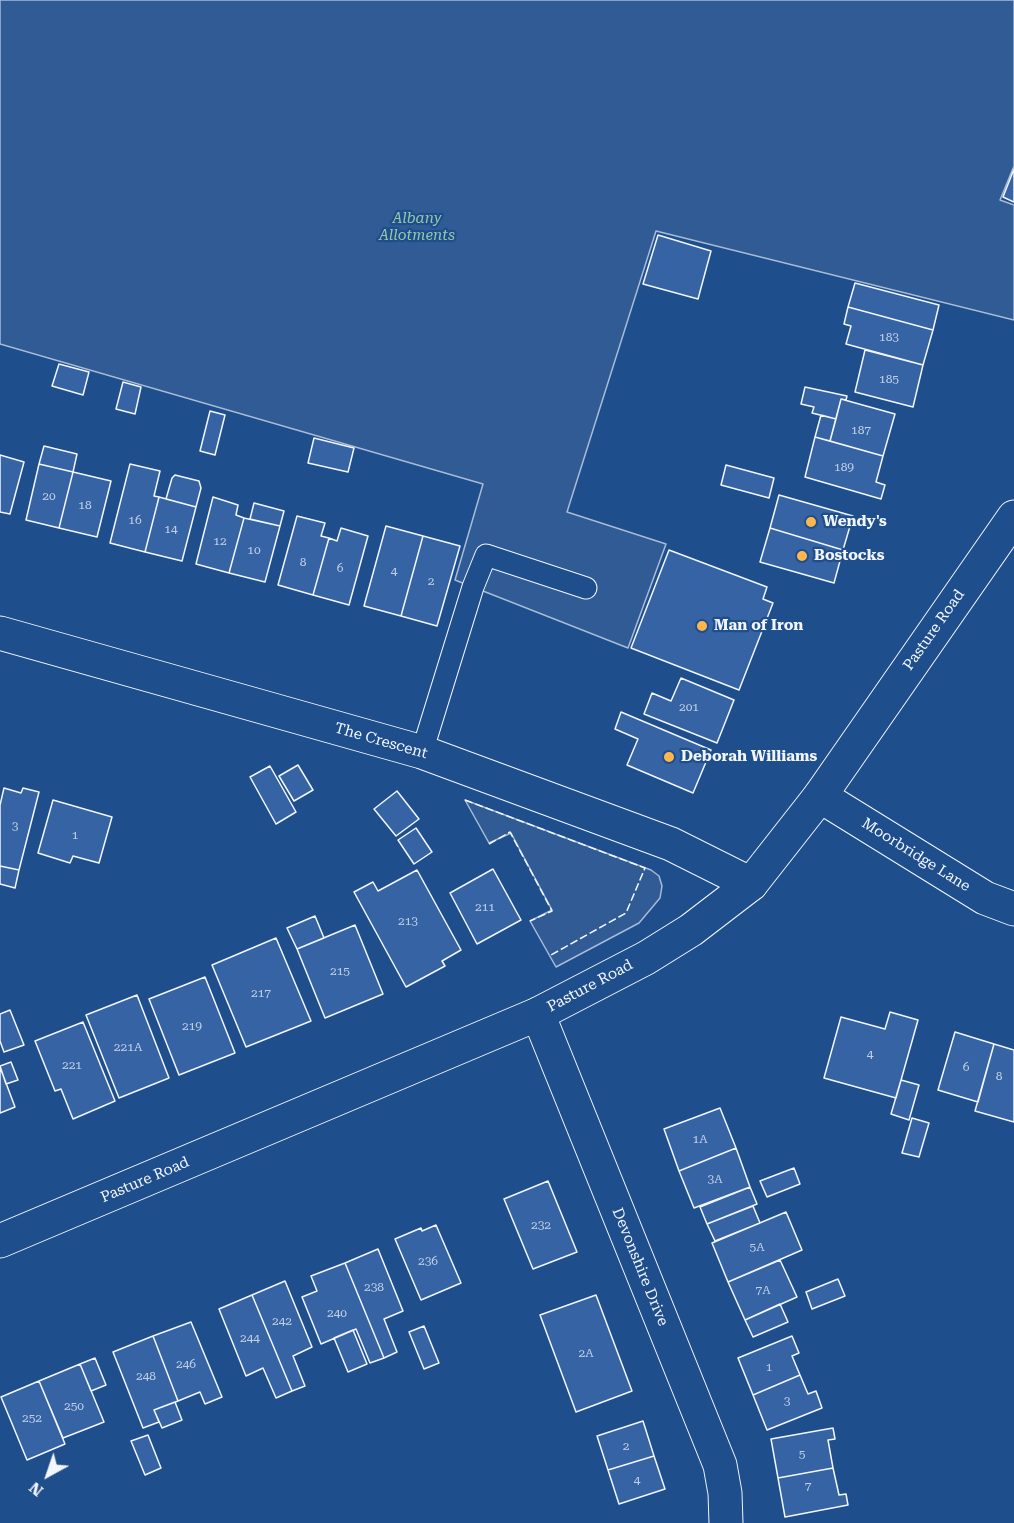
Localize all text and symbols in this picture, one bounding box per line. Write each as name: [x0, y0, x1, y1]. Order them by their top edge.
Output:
park label: Albany Allotments: [379, 210, 455, 245]
house number: 183: [879, 330, 899, 344]
house number: 185: [879, 372, 899, 386]
house number: 187: [851, 423, 871, 437]
house number: 189: [834, 460, 854, 474]
house number: 20: [42, 489, 56, 503]
house number: 18: [78, 498, 92, 512]
house number: 16: [128, 513, 142, 527]
place label: Wendy's: [823, 513, 887, 531]
marker: Wendy's: [804, 515, 818, 529]
house number: 14: [164, 522, 178, 536]
house number: 12: [213, 534, 227, 548]
house number: 10: [247, 543, 261, 557]
place label: Bostocks: [814, 547, 885, 565]
marker: Bostocks: [795, 549, 809, 563]
house number: 8: [300, 555, 306, 569]
house number: 6: [337, 561, 343, 575]
house number: 4: [391, 564, 397, 578]
house number: 2: [428, 574, 434, 588]
street label: Pasture Road: [900, 586, 968, 674]
place label: Man of Iron: [714, 617, 803, 635]
marker: Man of Iron: [695, 619, 709, 633]
house number: 201: [679, 700, 699, 714]
street label: The Crescent: [332, 719, 430, 763]
place label: Deborah Williams: [681, 748, 817, 766]
marker: Deborah Williams: [662, 750, 676, 764]
street label: Moorbridge Lane: [858, 814, 974, 896]
house number: 3: [12, 819, 18, 833]
house number: 1: [72, 828, 78, 842]
house number: 211: [475, 900, 495, 914]
house number: 213: [398, 914, 418, 928]
street label: Pasture Road: [544, 956, 636, 1016]
house number: 215: [330, 964, 350, 978]
house number: 217: [251, 986, 271, 1000]
house number: 219: [182, 1019, 202, 1033]
house number: 221A: [114, 1040, 142, 1054]
house number: 4: [867, 1047, 873, 1061]
house number: 221: [62, 1058, 82, 1072]
house number: 6: [963, 1060, 969, 1074]
house number: 8: [996, 1069, 1002, 1083]
house number: 1A: [692, 1132, 708, 1146]
street label: Pasture Road: [98, 1153, 192, 1207]
house number: 3A: [707, 1172, 723, 1186]
street label: Devonshire Drive: [608, 1205, 672, 1329]
house number: 232: [531, 1218, 551, 1232]
house number: 5A: [749, 1240, 765, 1254]
house number: 236: [418, 1254, 438, 1268]
house number: 238: [364, 1280, 384, 1294]
house number: 7A: [755, 1283, 771, 1297]
house number: 240: [327, 1306, 347, 1320]
house number: 242: [272, 1314, 292, 1328]
house number: 244: [240, 1331, 260, 1345]
house number: 2A: [578, 1346, 594, 1360]
house number: 246: [176, 1357, 196, 1371]
house number: 1: [766, 1360, 772, 1374]
house number: 248: [136, 1369, 156, 1383]
house number: 3: [784, 1394, 790, 1408]
house number: 250: [64, 1399, 84, 1413]
house number: 252: [22, 1411, 42, 1425]
house number: 2: [623, 1439, 629, 1453]
north arrow: [18, 1445, 78, 1505]
house number: 5: [799, 1447, 805, 1461]
house number: 4: [634, 1473, 640, 1487]
text: N: [25, 1478, 47, 1500]
house number: 7: [805, 1479, 811, 1493]

